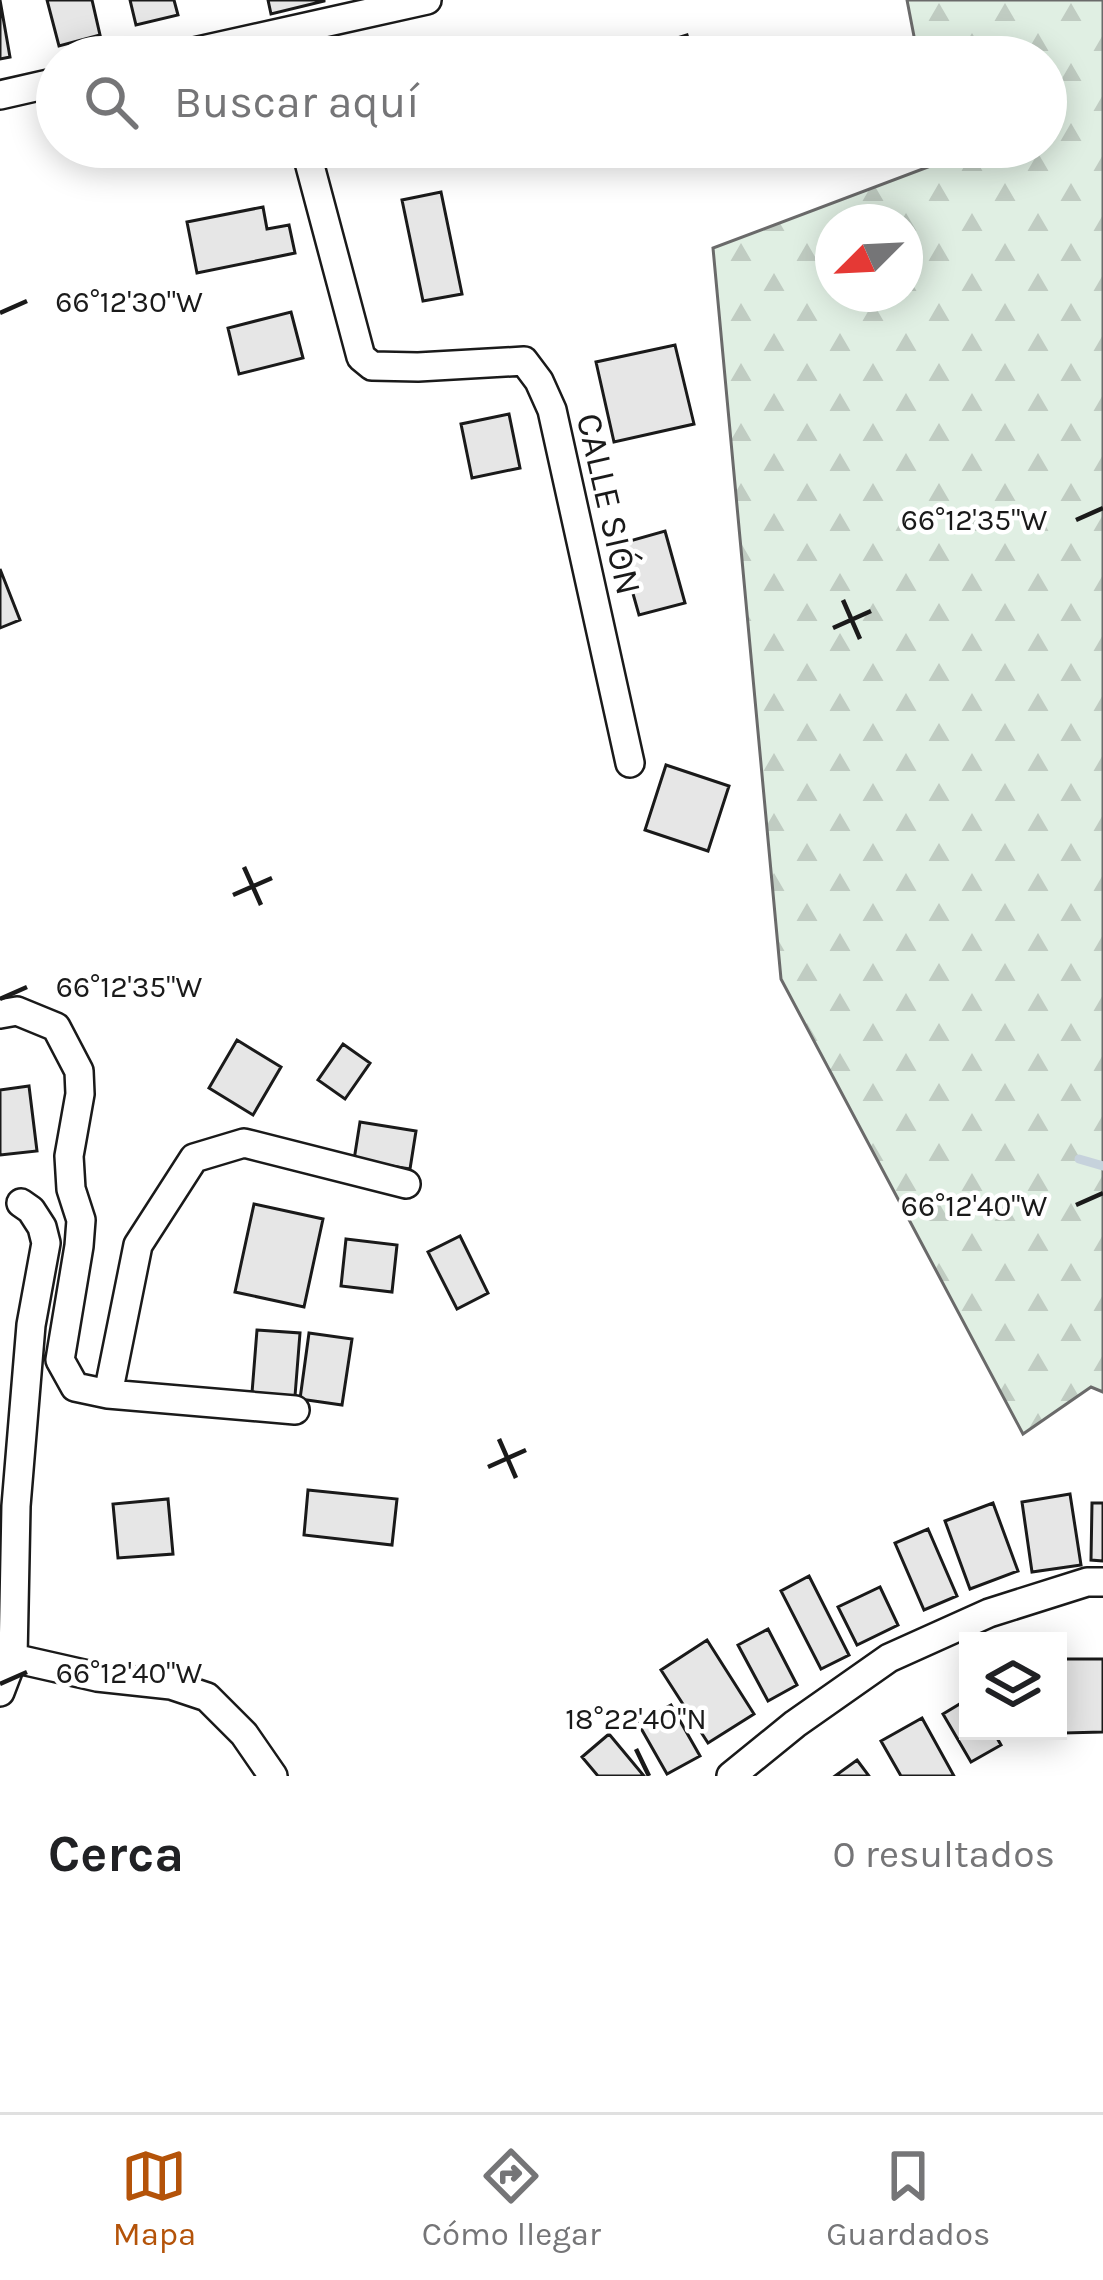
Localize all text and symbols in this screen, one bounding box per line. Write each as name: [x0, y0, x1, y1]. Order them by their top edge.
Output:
search box: [36, 36, 1067, 168]
icon: search: [78, 69, 144, 135]
text: Buscar aquí: [174, 76, 420, 128]
north arrow: [815, 204, 923, 312]
text: 66°12'30"W: [55, 284, 203, 320]
street label: CALLE SIÓN: [568, 409, 651, 599]
text: 66°12'35"W: [901, 502, 1047, 538]
text: 66°12'35"W: [56, 969, 202, 1005]
text: 66°12'40"W: [901, 1188, 1047, 1224]
map controls: [959, 1632, 1067, 1740]
button: layers: [959, 1632, 1067, 1740]
text: 66°12'40"W: [56, 1655, 202, 1691]
text: 18°22'40"N: [565, 1701, 707, 1737]
text: Cerca: [48, 1824, 184, 1884]
text: 0 resultados: [832, 1831, 1055, 1877]
tab: Mapa: [113, 2143, 196, 2253]
tab: Cómo llegar: [422, 2143, 601, 2253]
tab: Guardados: [826, 2143, 990, 2253]

